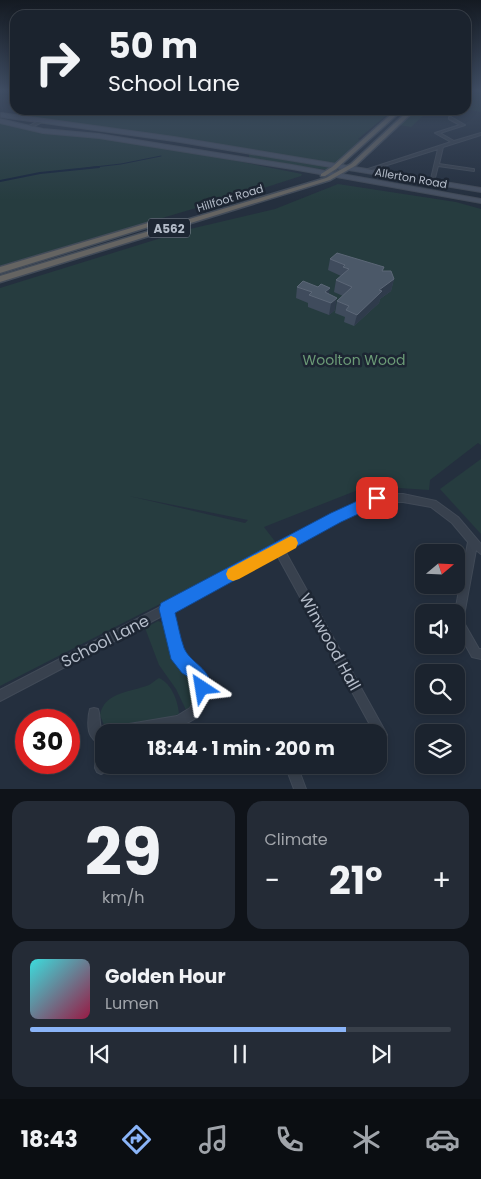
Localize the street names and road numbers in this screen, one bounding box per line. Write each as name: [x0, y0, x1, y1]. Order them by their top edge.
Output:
street label: Allerton Road: [373, 164, 449, 192]
street label: Hillfoot Road: [195, 180, 265, 216]
road number: A562: [148, 218, 190, 238]
street label: Winwood Hall: [294, 589, 366, 695]
street label: School Lane: [57, 609, 153, 673]

